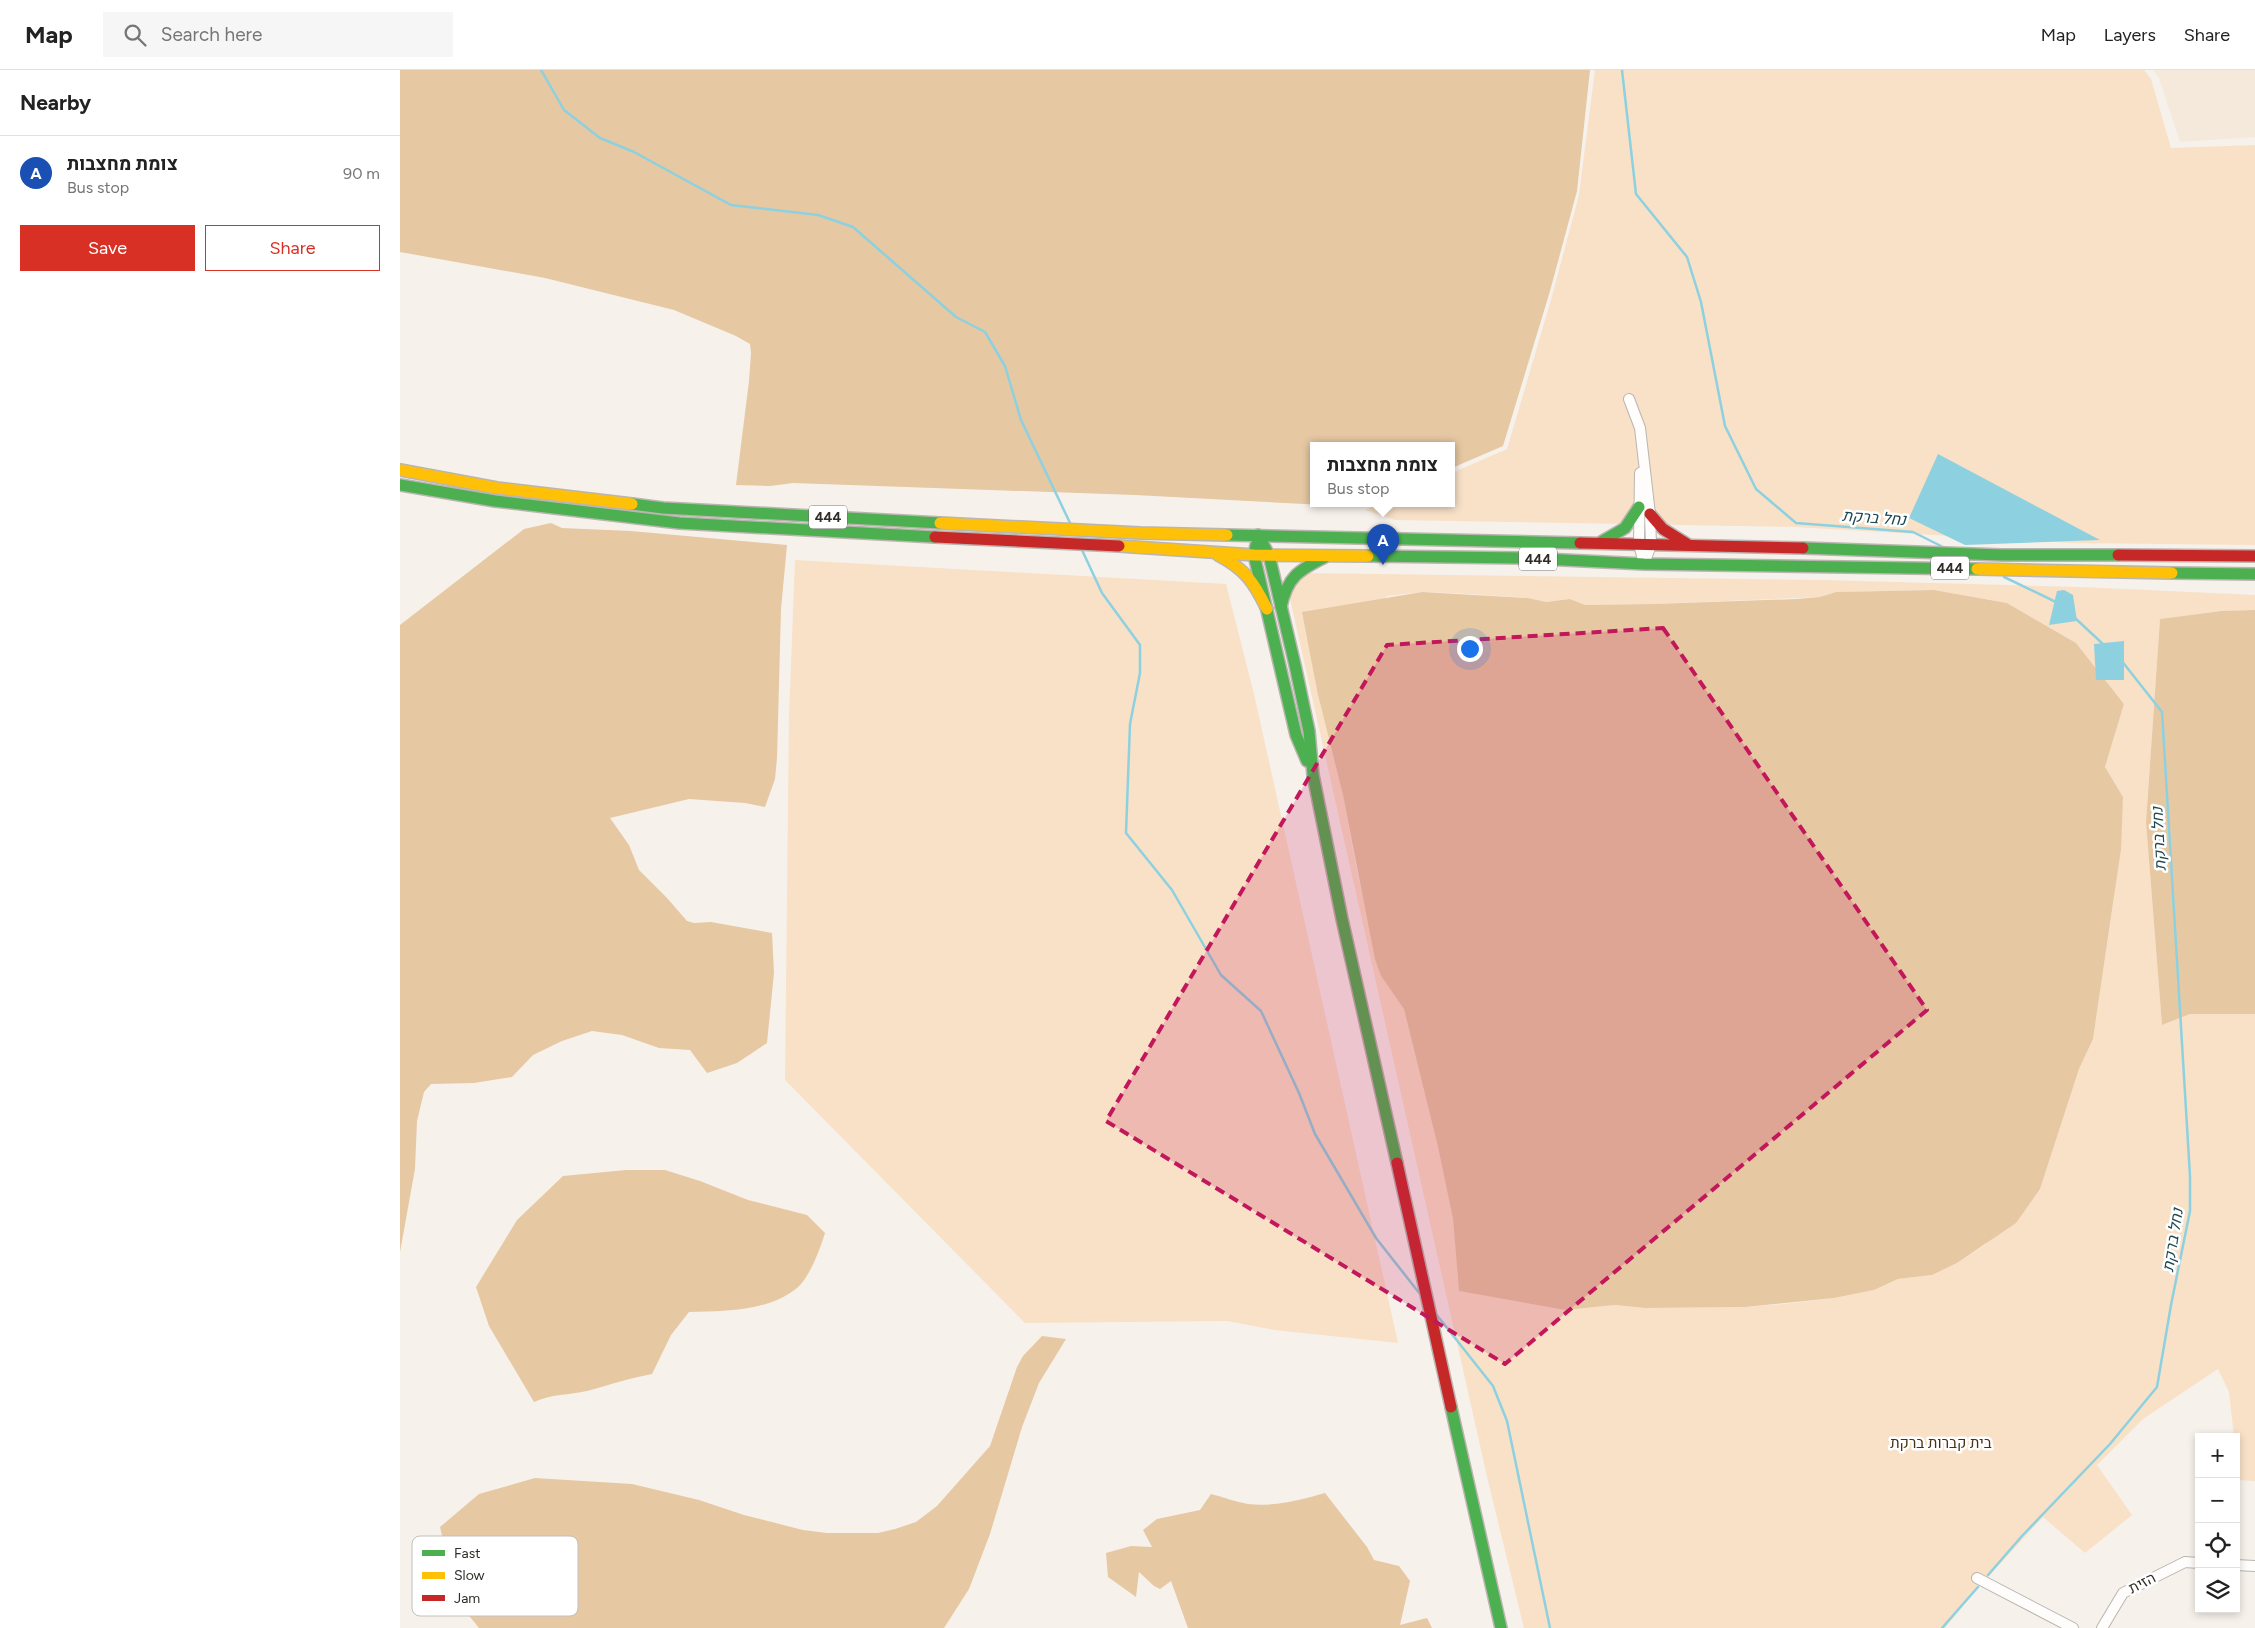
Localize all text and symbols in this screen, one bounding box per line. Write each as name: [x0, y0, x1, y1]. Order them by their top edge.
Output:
search box: [103, 12, 453, 57]
text: Map: [25, 20, 73, 49]
icon: search: [121, 21, 149, 49]
text: Search here: [161, 23, 262, 46]
text: Map: [2041, 24, 2076, 46]
text: Layers: [2104, 24, 2156, 46]
text: Share: [2184, 24, 2230, 46]
text: Nearby: [20, 90, 91, 115]
text: צומת מחצבות: [67, 152, 178, 175]
text: A: [30, 164, 42, 183]
text: 90 m: [343, 164, 380, 183]
text: Bus stop: [67, 178, 129, 197]
button: Save: [20, 225, 195, 271]
button: Share: [205, 225, 380, 271]
popup: [1310, 442, 1455, 507]
text: צומת מחצבות: [1327, 453, 1438, 476]
text: Bus stop: [1327, 479, 1389, 498]
road number: 444: [809, 506, 847, 528]
water label: נחל ברקת: [1841, 506, 1908, 529]
pin: A: [1367, 524, 1399, 565]
road number: 444: [1519, 548, 1557, 570]
road number: 444: [1931, 556, 1969, 579]
your location: [1457, 636, 1483, 662]
water label: נחל ברקת: [2147, 805, 2170, 871]
water label: נחל ברקת: [2158, 1206, 2187, 1273]
map controls: [2195, 1433, 2240, 1613]
button: +: [2195, 1433, 2240, 1478]
park label: בית קברות ברקת: [1890, 1434, 1992, 1452]
button: −: [2195, 1478, 2240, 1523]
button: locate: [2195, 1523, 2240, 1568]
legend: [412, 1536, 578, 1616]
text: Fast: [454, 1545, 480, 1562]
text: Slow: [454, 1567, 485, 1584]
button: layers: [2195, 1568, 2240, 1613]
street label: הזית: [2125, 1569, 2159, 1597]
text: Jam: [454, 1590, 480, 1607]

